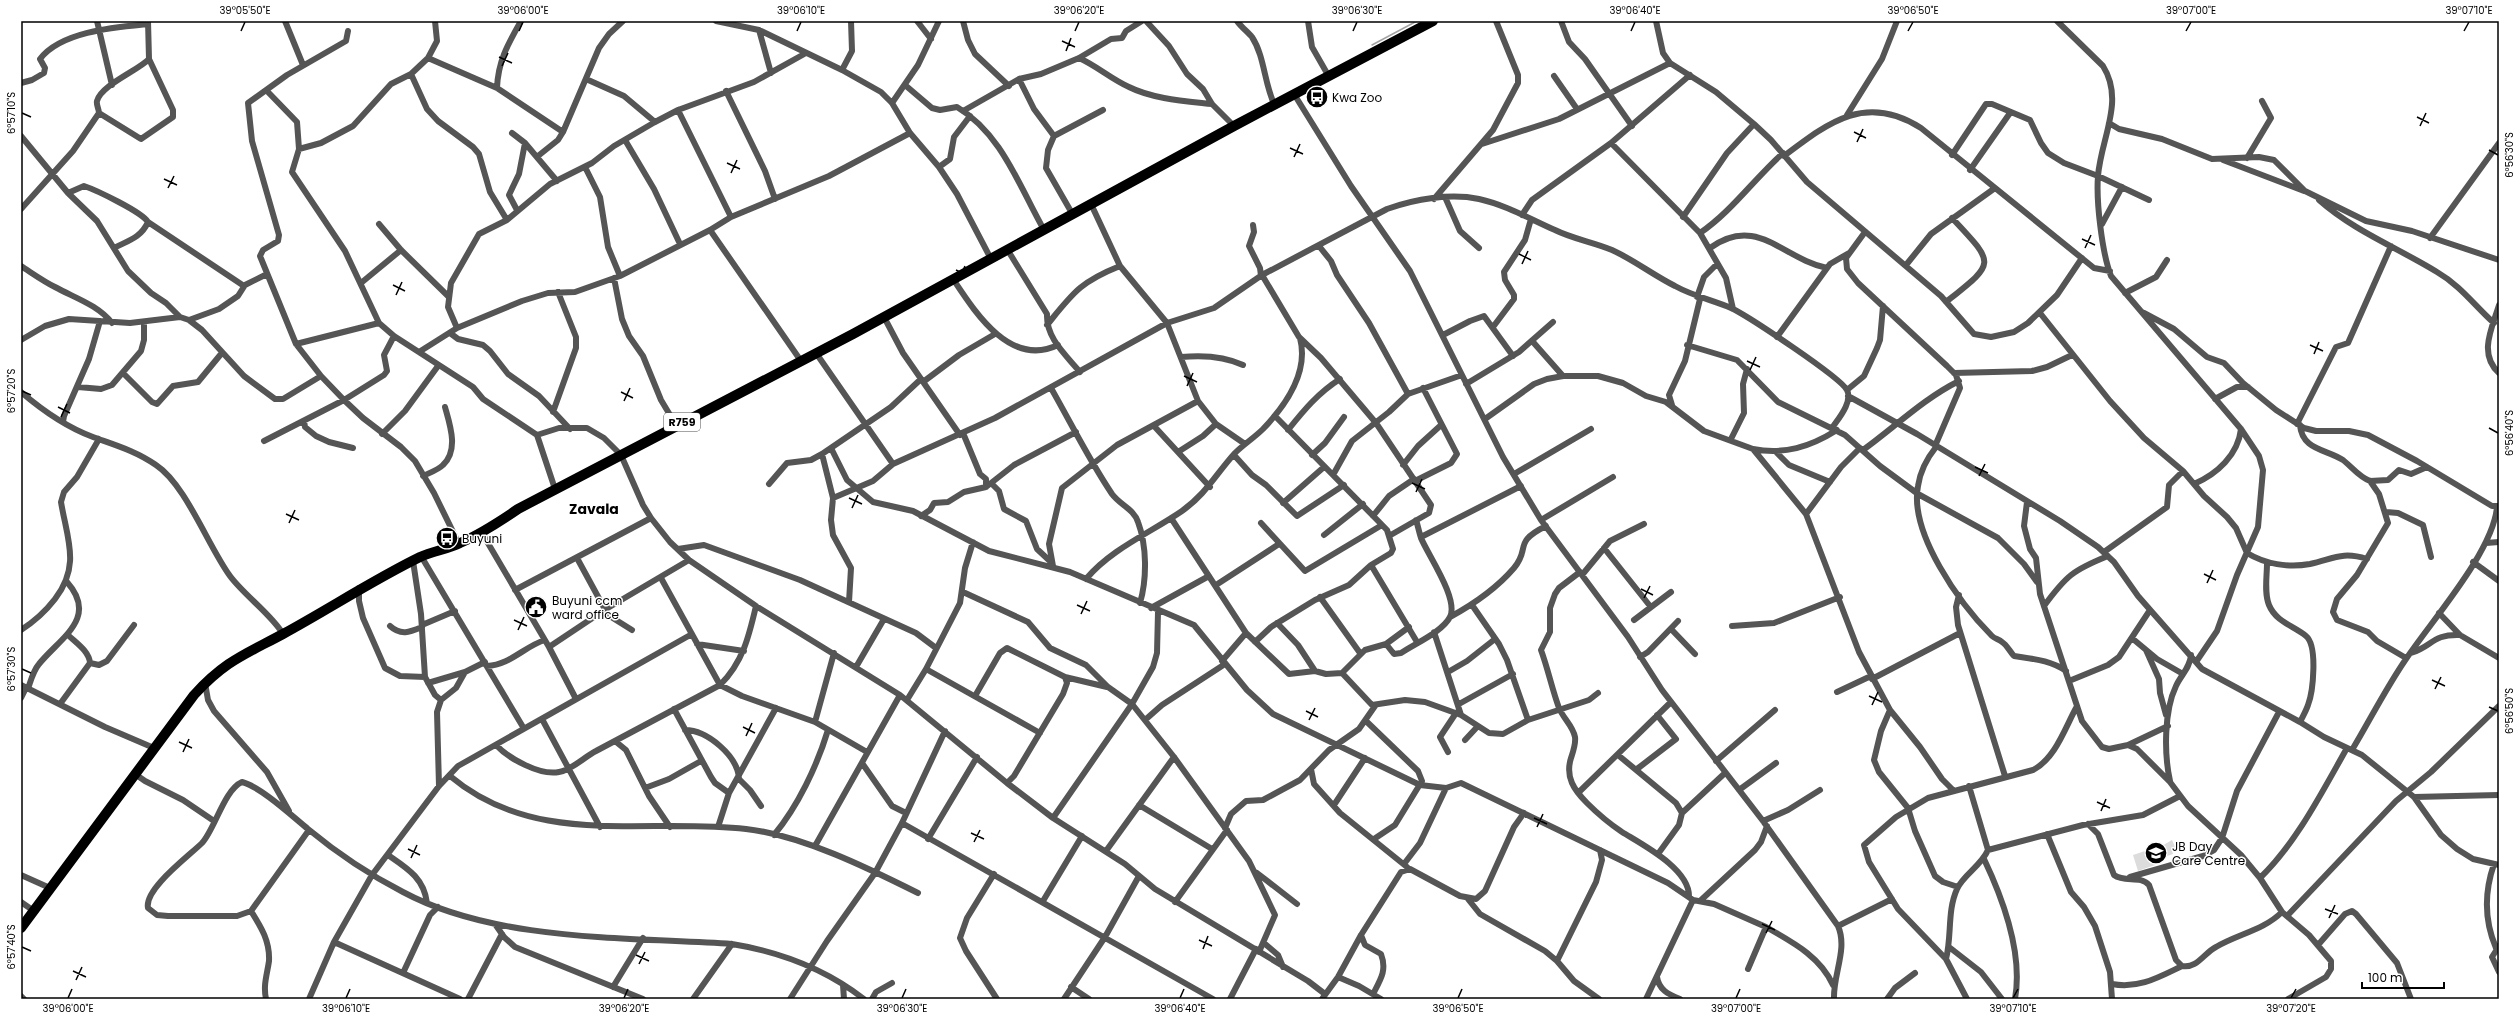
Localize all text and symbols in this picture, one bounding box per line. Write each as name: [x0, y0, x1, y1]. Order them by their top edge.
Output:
text: 39°05'50"E: [219, 3, 271, 18]
text: 39°06'00"E: [497, 3, 549, 18]
text: 39°06'10"E: [777, 3, 825, 18]
text: 39°06'20"E: [1054, 3, 1104, 18]
text: 39°06'30"E: [1332, 3, 1382, 18]
text: 39°06'40"E: [1609, 3, 1661, 18]
text: 39°06'50"E: [1887, 3, 1939, 18]
text: 39°07'00"E: [2166, 3, 2216, 18]
text: 39°07'10"E: [2445, 3, 2493, 18]
bus stop icon: Kwa Zoo: [1304, 84, 1330, 110]
place label: Kwa Zoo: [1332, 89, 1383, 106]
text: 6°57'10"S: [4, 92, 19, 134]
text: 6°56'30"S: [2502, 132, 2517, 178]
text: 6°57'20"S: [4, 369, 19, 413]
text: 6°56'40"S: [2502, 410, 2517, 456]
road number: R759: [664, 413, 700, 431]
district label: Zavala: [569, 499, 619, 519]
bus stop icon: Buyuni: [434, 525, 460, 551]
place label: Buyuni: [462, 530, 502, 547]
place label: Buyuni ccm ward office: [552, 592, 622, 623]
public building icon: Buyuni ccm ward office: [523, 594, 549, 620]
text: 6°57'30"S: [4, 647, 19, 691]
text: 6°56'50"S: [2502, 688, 2517, 734]
place label: JB Day Care Centre: [2172, 838, 2245, 869]
school or university icon: JB Day Care Centre: [2143, 840, 2169, 866]
text: 6°57'40"S: [4, 924, 19, 970]
scale bar: [2362, 964, 2444, 990]
text: 100 m: [2368, 969, 2402, 986]
text: 39°06'00"E: [42, 1001, 94, 1016]
text: 39°06'10"E: [322, 1001, 370, 1016]
text: 39°06'20"E: [599, 1001, 649, 1016]
text: 39°06'30"E: [877, 1001, 927, 1016]
text: 39°06'40"E: [1154, 1001, 1206, 1016]
text: 39°06'50"E: [1432, 1001, 1484, 1016]
text: 39°07'00"E: [1711, 1001, 1761, 1016]
text: 39°07'10"E: [1989, 1001, 2037, 1016]
text: 39°07'20"E: [2266, 1001, 2316, 1016]

